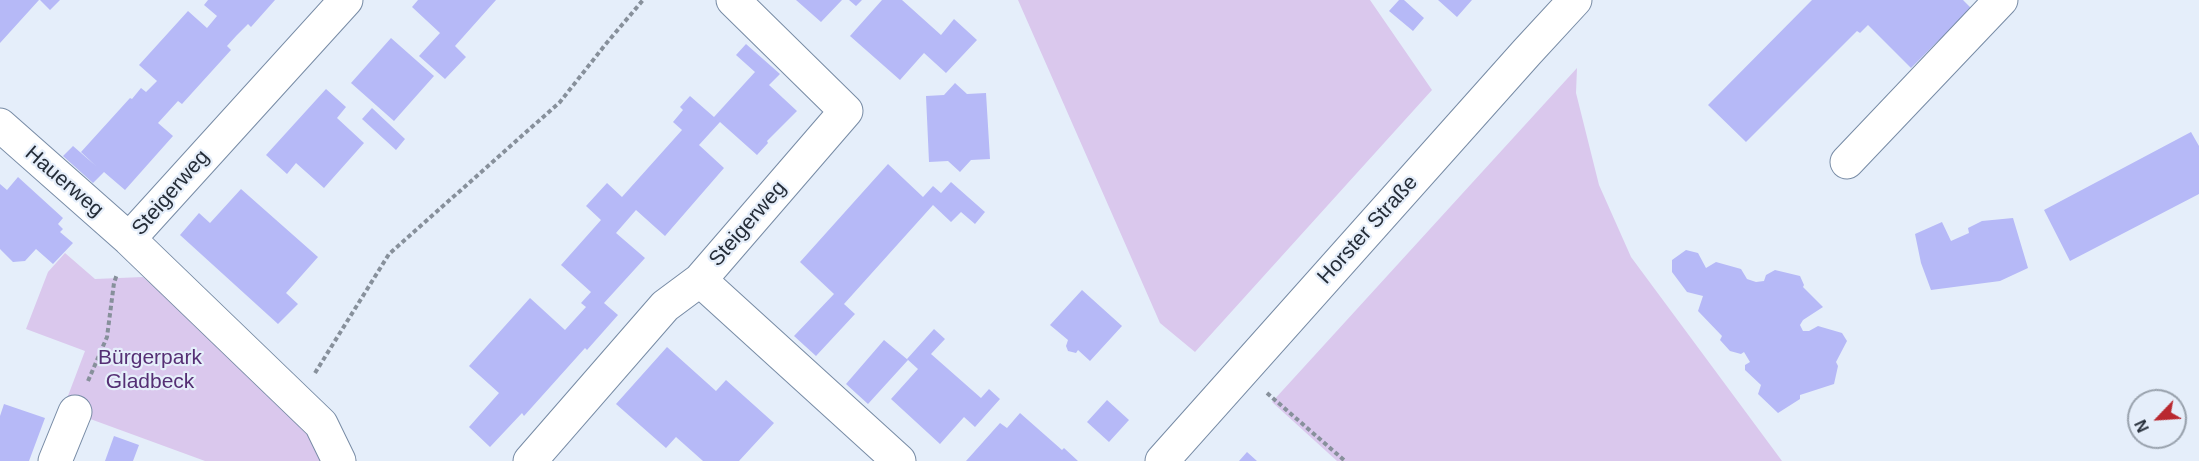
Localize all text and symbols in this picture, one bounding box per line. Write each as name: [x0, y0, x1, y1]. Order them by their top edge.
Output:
street label: Hauerweg: [20, 141, 108, 223]
street label: Steigerweg: [127, 145, 215, 241]
street label: Horster Straße: [1313, 170, 1423, 290]
street label: Steigerweg: [704, 176, 792, 272]
park label: Bürgerpark Gladbeck: [98, 345, 202, 395]
north arrow: [2127, 389, 2187, 449]
text: N: [2132, 417, 2152, 435]

